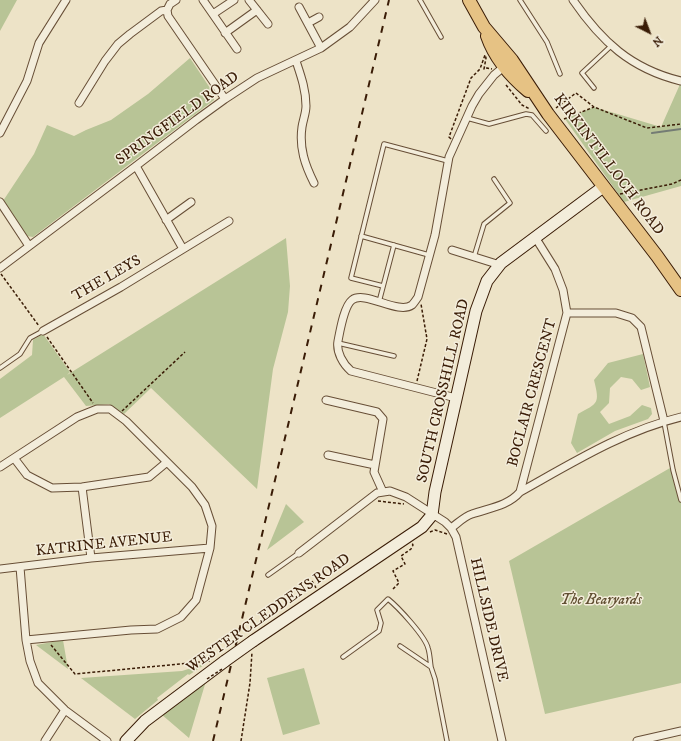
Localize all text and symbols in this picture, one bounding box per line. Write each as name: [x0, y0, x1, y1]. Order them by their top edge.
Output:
north arrow: [629, 12, 669, 52]
text: N: [649, 33, 665, 49]
street label: SPRINGFIELD ROAD: [113, 68, 243, 170]
street label: KIRKINTILLOCH ROAD: [549, 91, 667, 239]
street label: THE LEYS: [69, 252, 145, 306]
street label: SOUTH CROSSHILL ROAD: [414, 297, 474, 485]
street label: BOCLAIR CRESCENT: [505, 317, 561, 469]
street label: KATRINE AVENUE: [35, 529, 173, 561]
street label: WESTER CLEDDENS ROAD: [184, 550, 354, 678]
street label: HILLSIDE DRIVE: [465, 556, 511, 684]
park label: The Bearyards: [560, 592, 642, 610]

